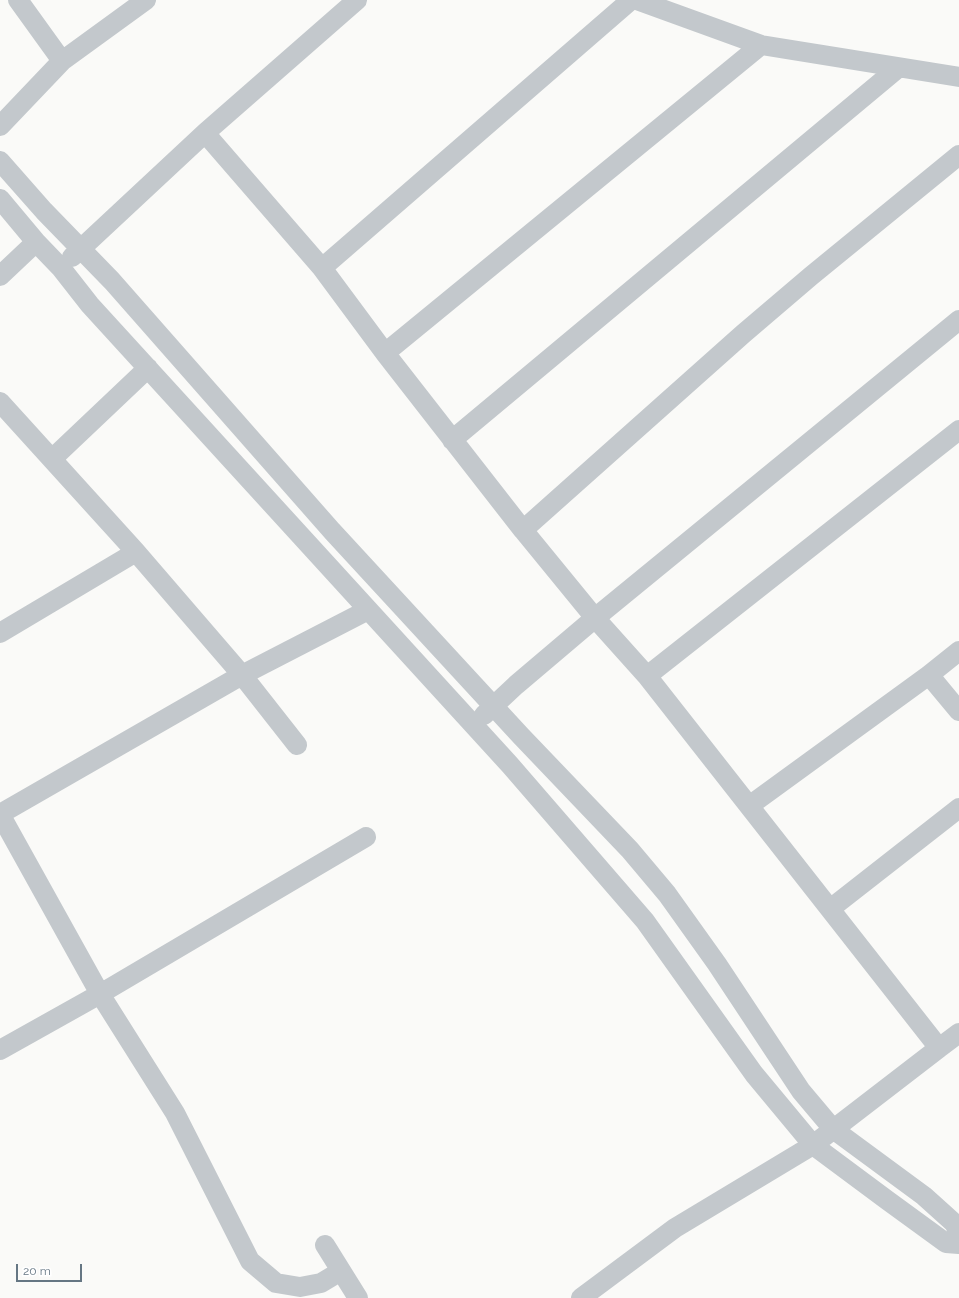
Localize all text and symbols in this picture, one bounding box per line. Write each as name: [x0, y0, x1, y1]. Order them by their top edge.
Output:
scale bar: [18, 1256, 84, 1282]
text: 20 m: [23, 1264, 51, 1278]

